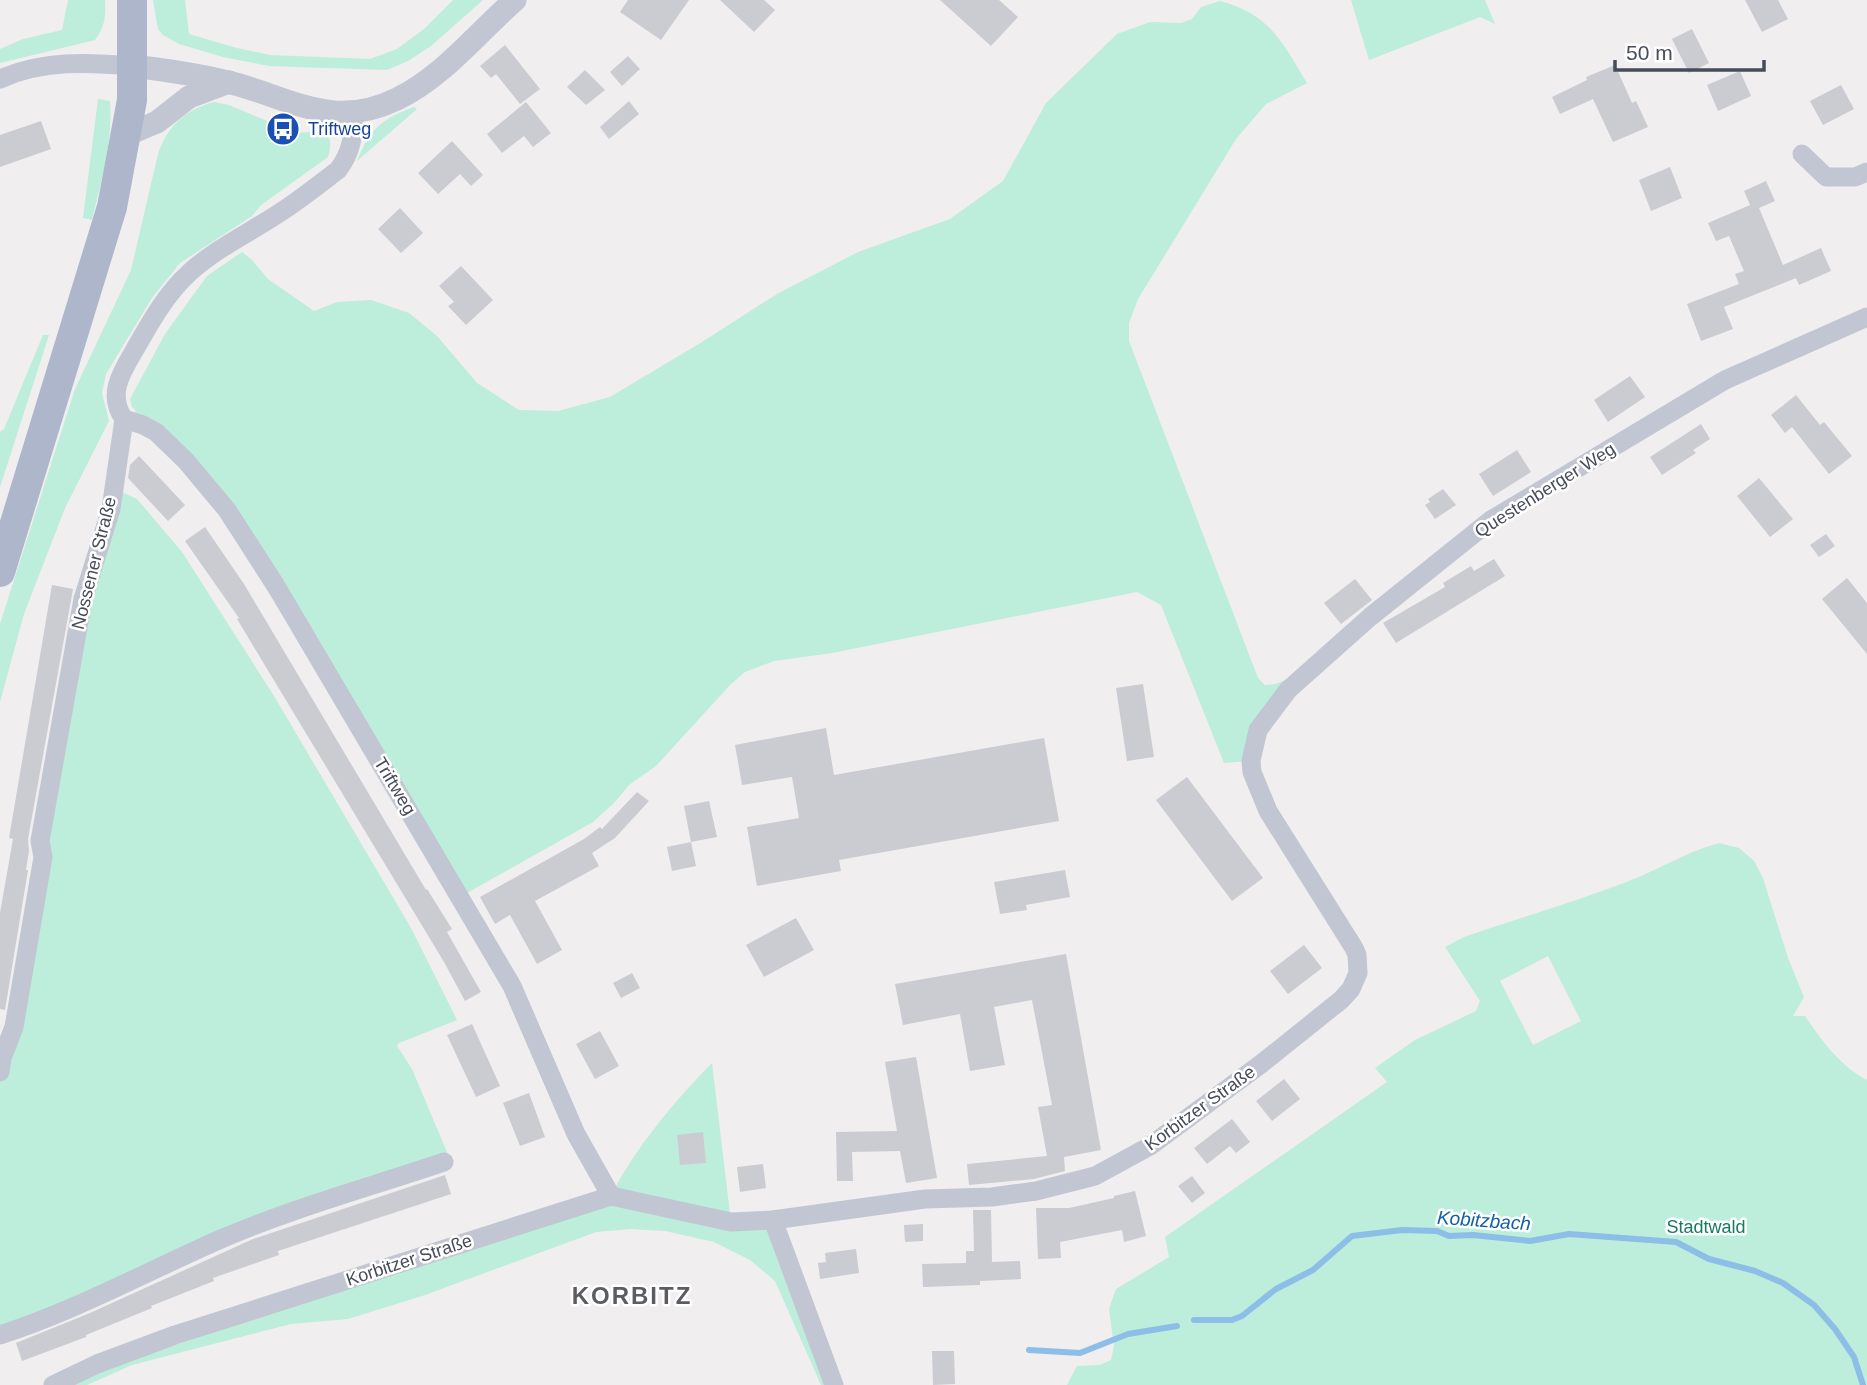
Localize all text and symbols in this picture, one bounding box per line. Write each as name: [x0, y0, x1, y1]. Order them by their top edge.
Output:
scale bar: [1615, 28, 1764, 72]
text: 50 m: [1626, 41, 1673, 64]
bus stop icon: Triftweg: [264, 110, 302, 148]
place label: Triftweg: [308, 119, 371, 139]
street label: Questenberger Weg: [1471, 439, 1619, 541]
street label: Nossener Straße: [68, 495, 120, 631]
street label: Triftweg: [370, 754, 420, 818]
street label: Korbitzer Straße: [1141, 1061, 1259, 1155]
water label: Kobitzbach: [1436, 1207, 1532, 1234]
park label: Stadtwald: [1666, 1217, 1746, 1237]
street label: Korbitzer Straße: [344, 1230, 474, 1290]
district label: KORBITZ: [572, 1282, 692, 1309]

